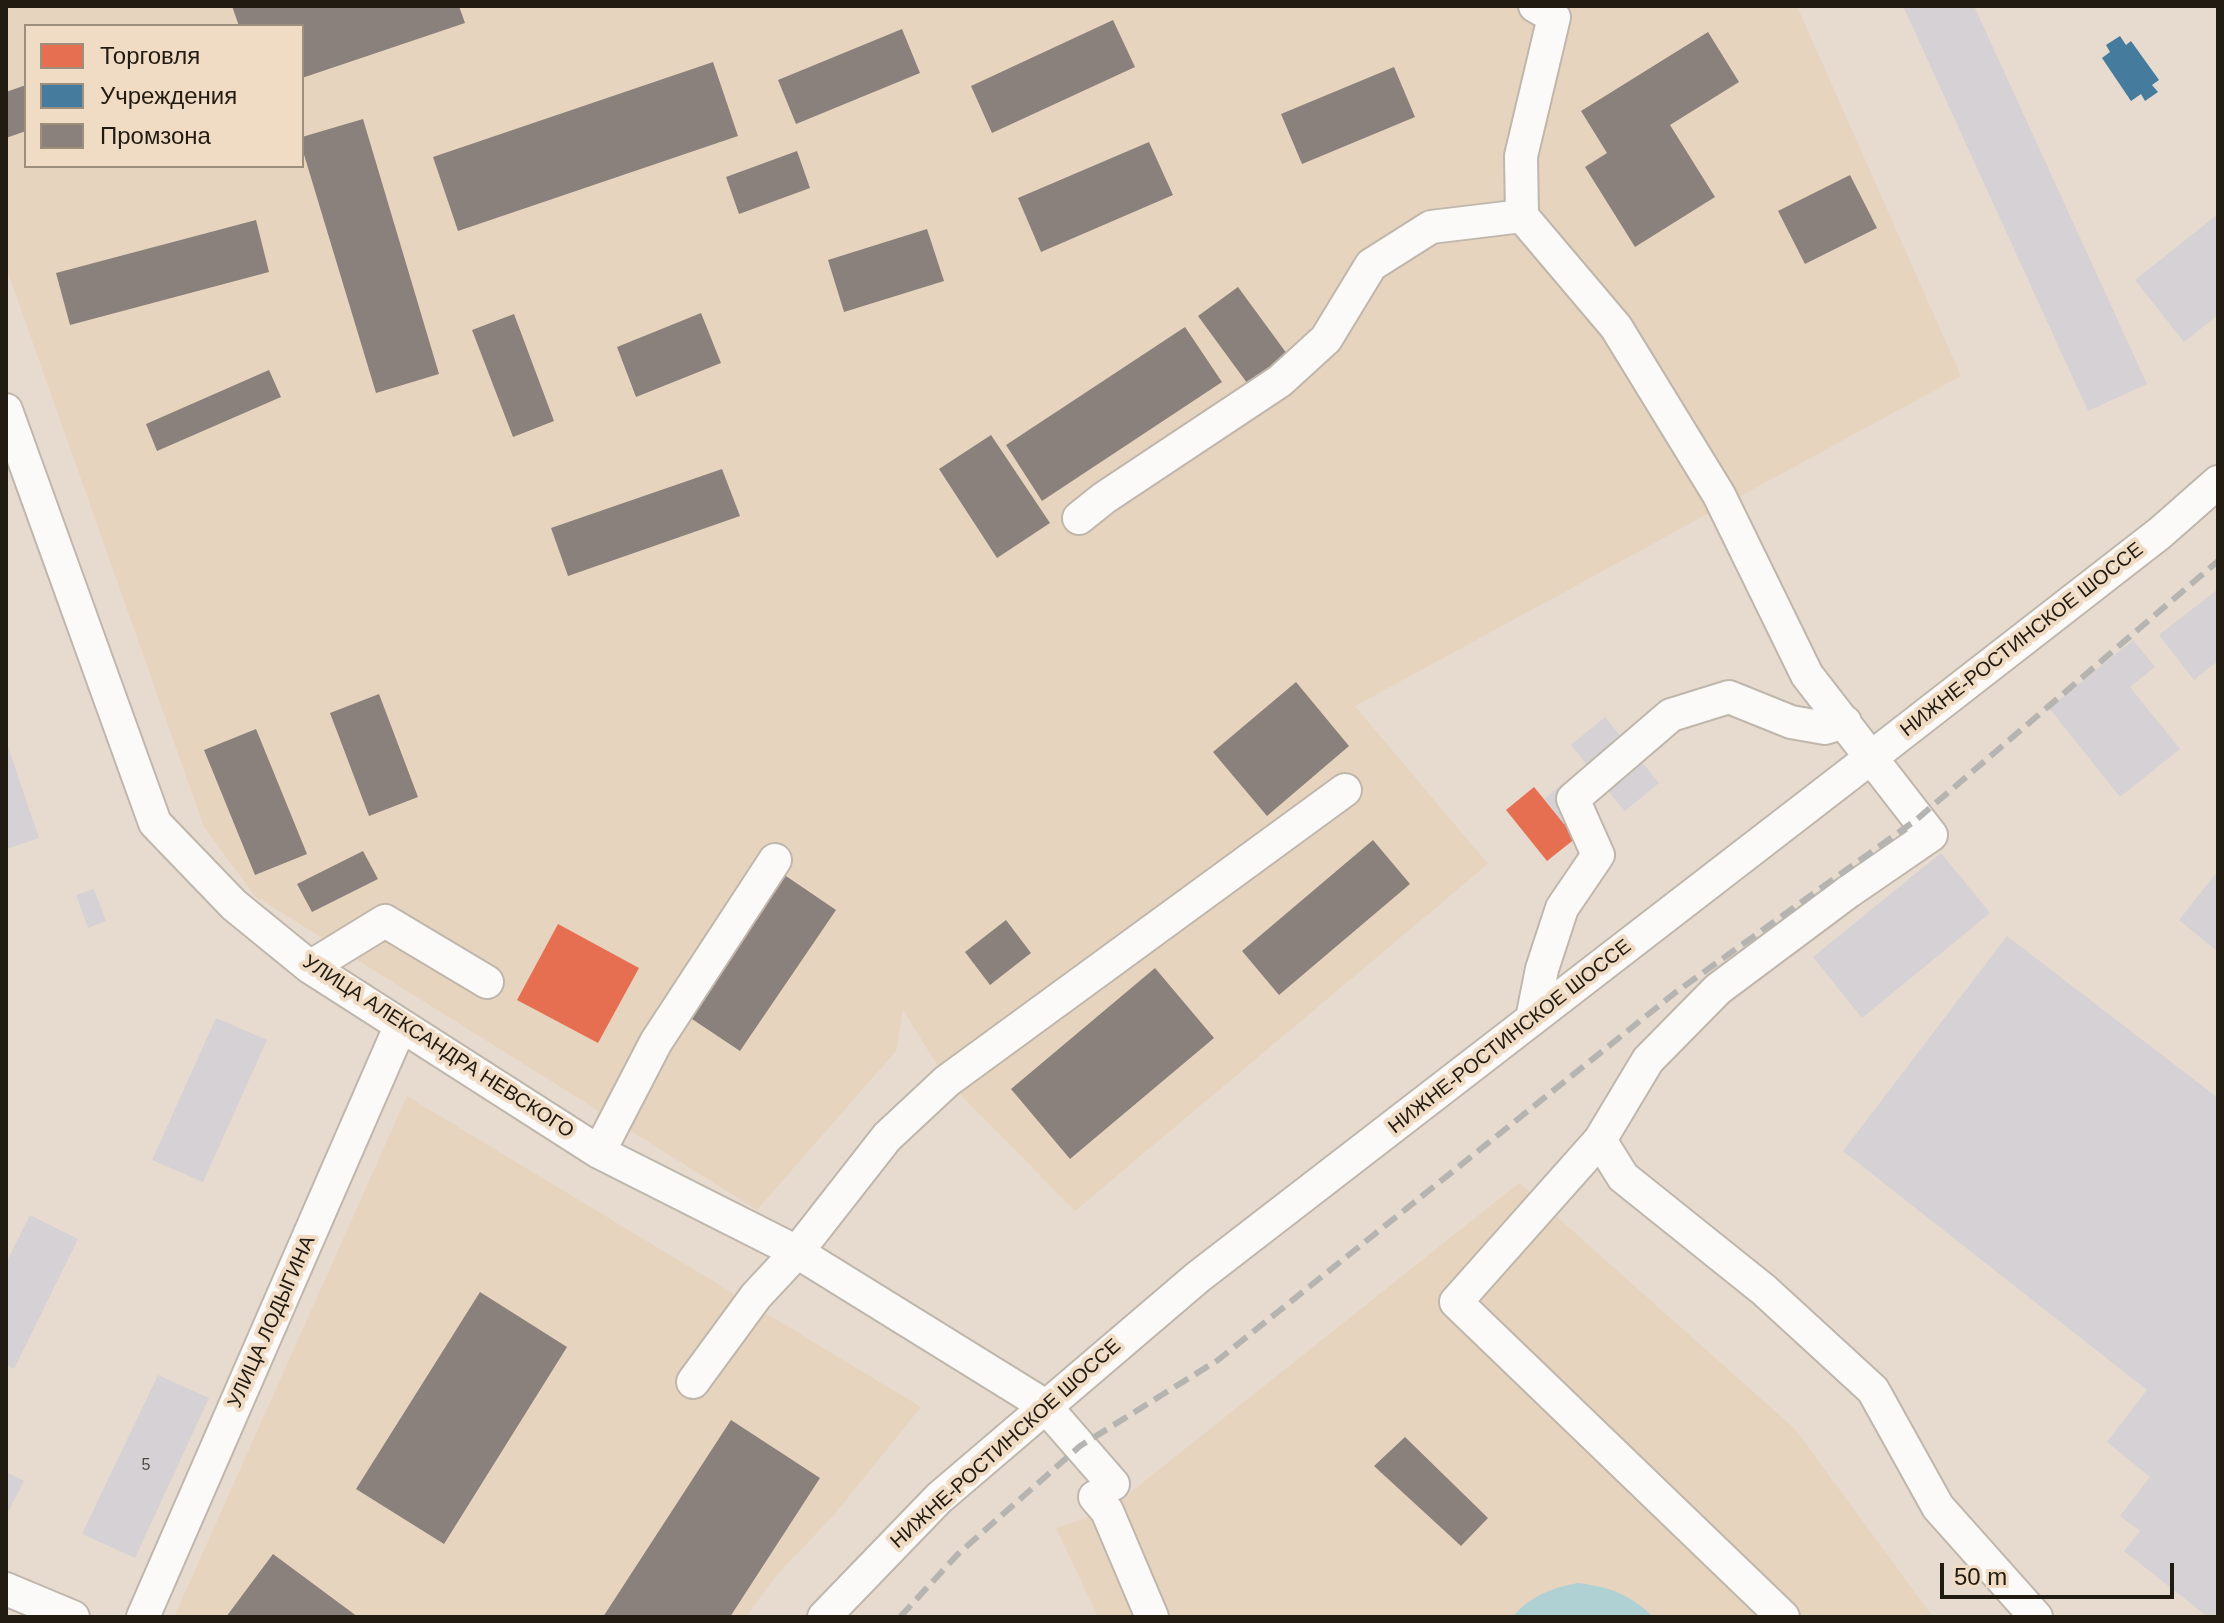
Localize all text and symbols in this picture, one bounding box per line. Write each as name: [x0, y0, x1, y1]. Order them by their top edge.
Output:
legend: [24, 24, 304, 168]
text: Торговля: [100, 42, 200, 69]
text: Учреждения: [100, 82, 237, 109]
text: Промзона: [100, 122, 211, 149]
street label: НИЖНЕ-РОСТИНСКОЕ ШОССЕ: [1896, 538, 2148, 742]
street label: НИЖНЕ-РОСТИНСКОЕ ШОССЕ: [1384, 935, 1636, 1139]
street label: УЛИЦА АЛЕКСАНДРА НЕВСКОГО: [298, 950, 578, 1144]
street label: УЛИЦА ЛОДЫГИНА: [223, 1232, 321, 1412]
street label: НИЖНЕ-РОСТИНСКОЕ ШОССЕ: [886, 1334, 1126, 1554]
house number: 5: [142, 1456, 150, 1476]
scale bar: [1944, 1547, 2178, 1597]
text: 50 m: [1954, 1563, 2007, 1590]

